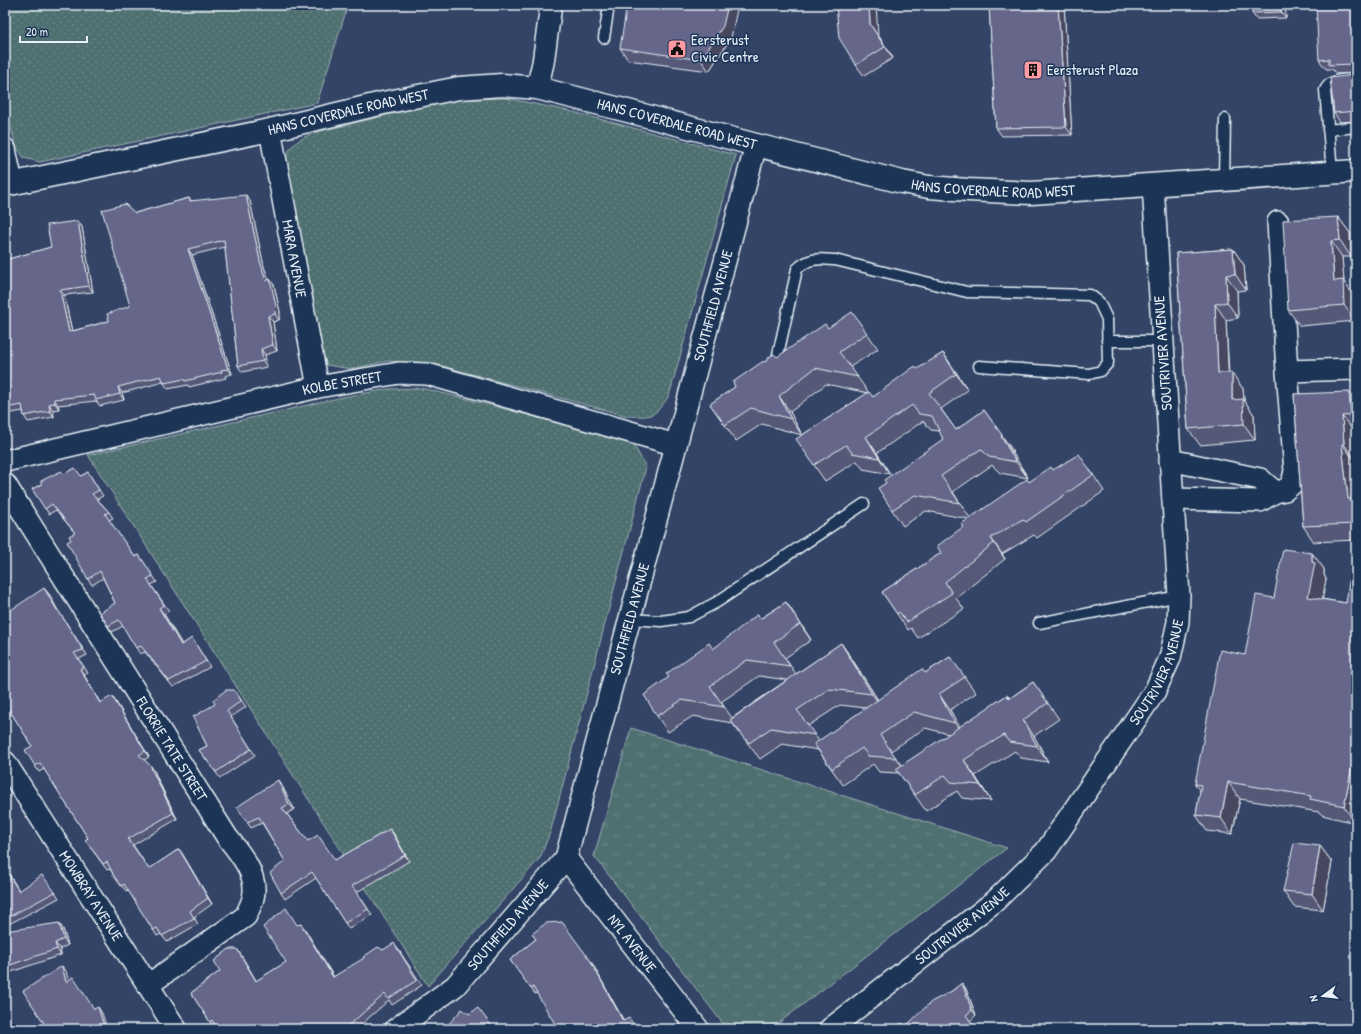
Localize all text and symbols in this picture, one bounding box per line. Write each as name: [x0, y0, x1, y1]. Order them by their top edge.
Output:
scale bar: [20, 18, 87, 44]
text: 20 m: [26, 23, 48, 40]
place label: Eersterust Civic Centre: [691, 29, 759, 67]
public building icon: Eersterust Civic Centre: [666, 38, 688, 60]
building icon: Eersterust Plaza: [1022, 59, 1044, 81]
place label: Eersterust Plaza: [1047, 59, 1138, 80]
street label: HANS COVERDALE ROAD WEST: [266, 83, 431, 140]
street label: HANS COVERDALE ROAD WEST: [595, 93, 760, 155]
street label: HANS COVERDALE ROAD WEST: [909, 173, 1077, 203]
street label: MARA AVENUE: [277, 218, 312, 300]
street label: SOUTHFIELD AVENUE: [688, 247, 738, 364]
street label: SOUTRIVIER AVENUE: [1148, 295, 1177, 411]
street label: KOLBE STREET: [300, 365, 384, 400]
street label: SOUTHFIELD AVENUE: [604, 560, 654, 677]
street label: SOUTRIVIER AVENUE: [1124, 617, 1188, 729]
street label: FLORRIE TATE STREET: [131, 692, 213, 806]
street label: MOWBRAY AVENUE: [54, 846, 128, 945]
street label: SOUTHFIELD AVENUE: [462, 874, 553, 975]
street label: SOUTRIVIER AVENUE: [911, 881, 1014, 969]
street label: NYL AVENUE: [603, 909, 662, 977]
north arrow: [1303, 976, 1343, 1016]
text: N: [1306, 994, 1321, 1003]

